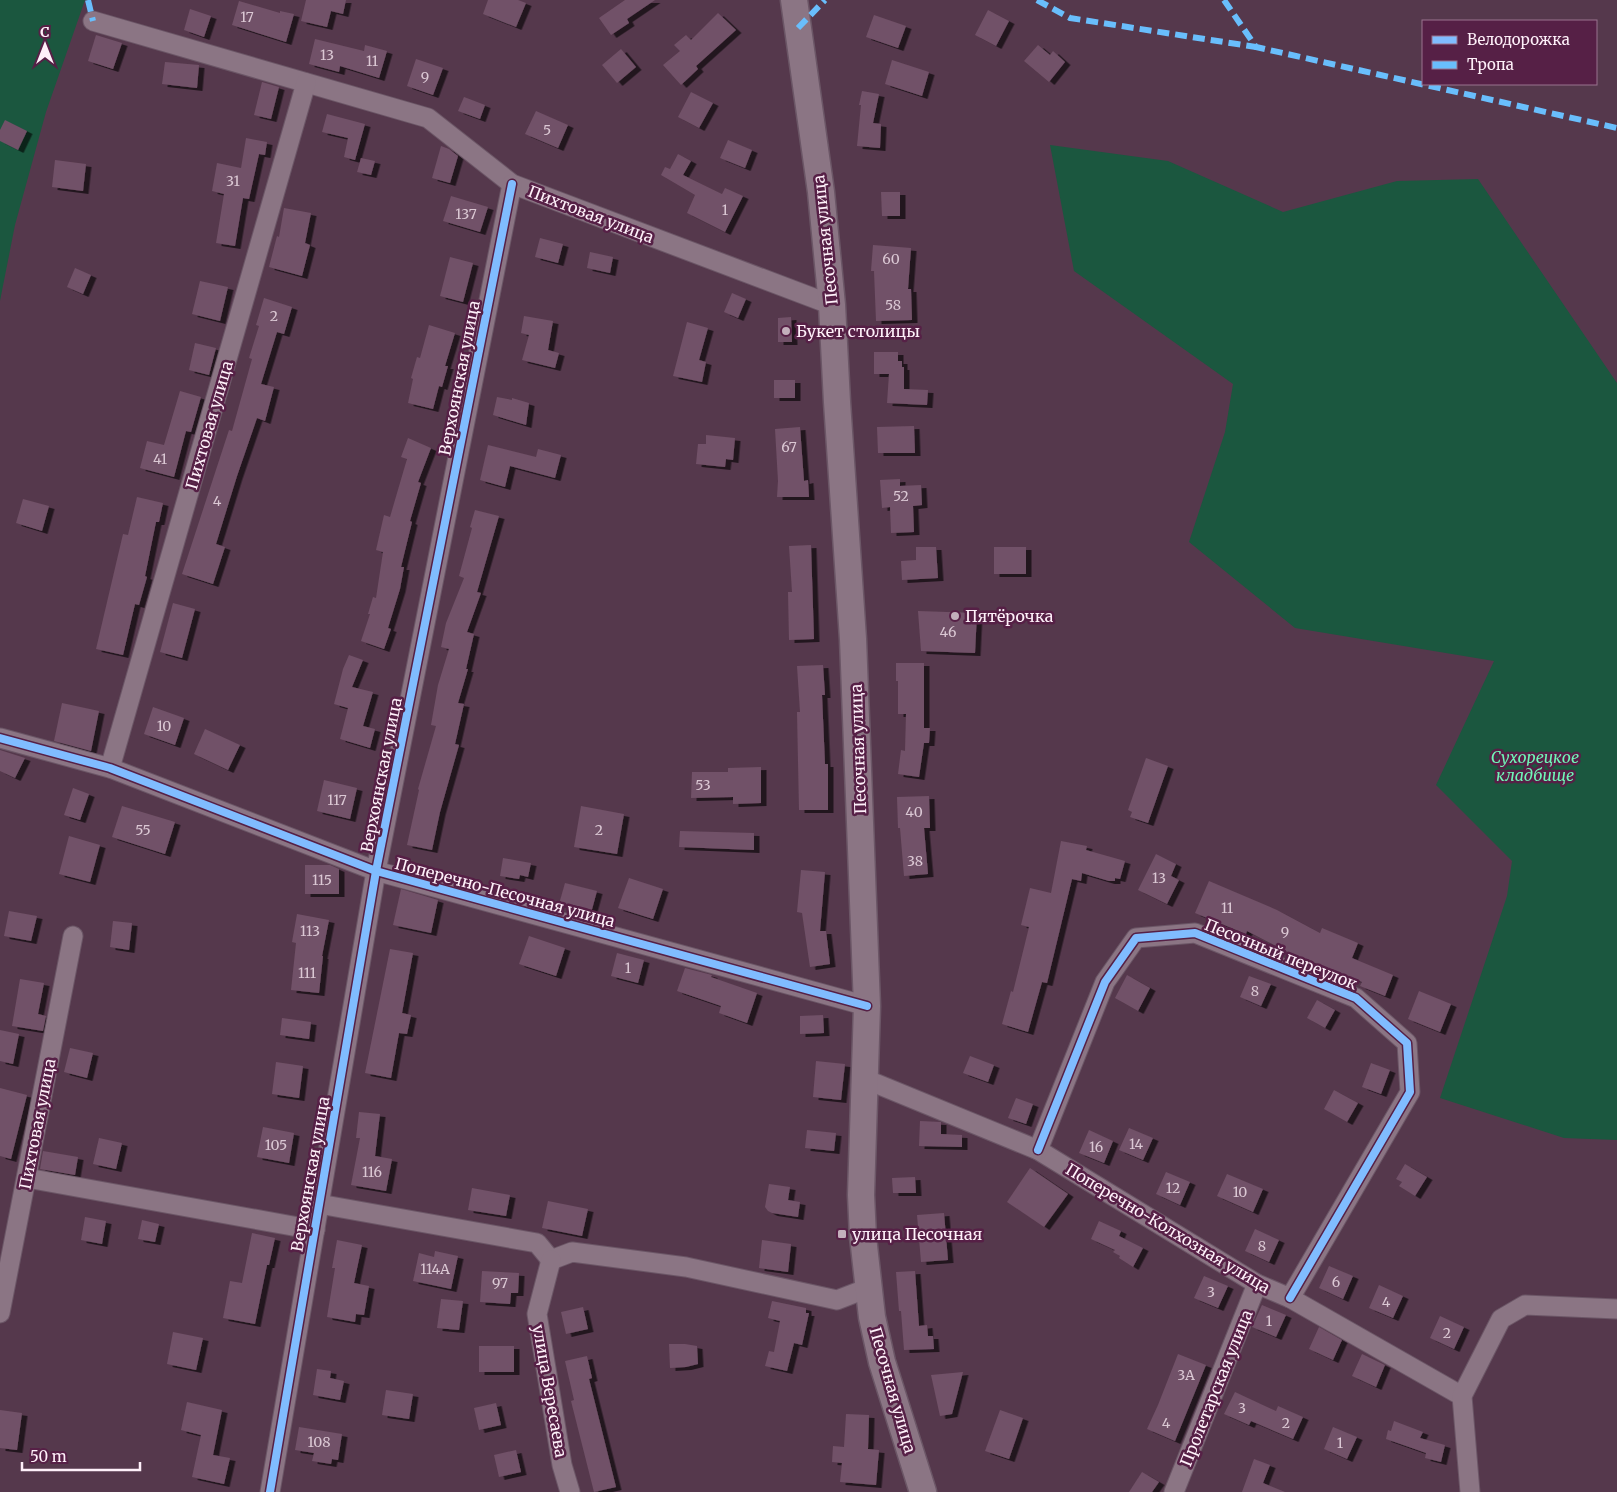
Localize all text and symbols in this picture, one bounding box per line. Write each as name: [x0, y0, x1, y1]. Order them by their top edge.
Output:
house number: 17: [240, 8, 254, 26]
north arrow: [20, 20, 70, 70]
legend: [1422, 20, 1597, 85]
text: С: [40, 23, 50, 41]
text: Велодорожка: [1467, 30, 1570, 49]
house number: 13: [320, 46, 334, 64]
house number: 11: [366, 52, 378, 70]
text: Тропа: [1467, 55, 1514, 74]
house number: 9: [421, 68, 429, 86]
house number: 5: [543, 121, 551, 139]
house number: 31: [226, 172, 240, 190]
street label: Песочная улица: [808, 174, 842, 306]
street label: Пихтовая улица: [525, 181, 657, 247]
house number: 1: [722, 201, 728, 219]
house number: 137: [455, 205, 477, 223]
house number: 60: [882, 250, 900, 268]
house number: 58: [885, 296, 901, 314]
street label: Верхоянская улица: [434, 298, 484, 457]
house number: 2: [270, 307, 278, 325]
place label: Букет столицы: [796, 321, 920, 341]
marker: Букет столицы: [780, 325, 792, 337]
street label: Пихтовая улица: [181, 358, 237, 492]
house number: 67: [781, 438, 797, 456]
house number: 41: [153, 450, 167, 468]
house number: 52: [893, 487, 909, 505]
house number: 4: [213, 492, 222, 510]
place label: Пятёрочка: [965, 606, 1054, 626]
marker: Пятёрочка: [949, 610, 961, 622]
house number: 46: [940, 623, 956, 641]
street label: Песочная улица: [846, 683, 870, 814]
street label: Верхоянская улица: [356, 695, 406, 854]
house number: 10: [157, 717, 171, 735]
park label: Сухорецкое кладбище: [1491, 747, 1579, 785]
house number: 53: [695, 776, 711, 794]
house number: 117: [327, 791, 347, 809]
house number: 40: [905, 803, 923, 821]
house number: 55: [135, 821, 151, 839]
house number: 2: [595, 821, 603, 839]
house number: 38: [907, 852, 923, 870]
street label: Поперечно-Песочная улица: [393, 853, 618, 931]
house number: 13: [1152, 869, 1166, 887]
house number: 115: [312, 871, 332, 889]
house number: 11: [1221, 899, 1233, 917]
street label: Песочный переулок: [1202, 914, 1360, 994]
house number: 113: [300, 922, 320, 940]
house number: 9: [1281, 923, 1289, 941]
house number: 1: [625, 959, 631, 977]
house number: 111: [298, 964, 316, 982]
house number: 8: [1251, 982, 1259, 1000]
street label: Пихтовая улица: [15, 1056, 60, 1191]
street label: Верхоянская улица: [286, 1094, 334, 1253]
house number: 14: [1129, 1135, 1143, 1153]
house number: 105: [265, 1136, 287, 1154]
house number: 16: [1089, 1138, 1103, 1156]
street label: Поперечно-Колхозная улица: [1062, 1159, 1274, 1297]
house number: 116: [362, 1163, 382, 1181]
house number: 12: [1166, 1179, 1180, 1197]
house number: 10: [1233, 1183, 1247, 1201]
place label: улица Песочная: [852, 1224, 982, 1244]
marker: улица Песочная: [836, 1228, 848, 1240]
house number: 8: [1258, 1237, 1266, 1255]
house number: 114А: [420, 1260, 450, 1278]
house number: 6: [1332, 1273, 1340, 1291]
house number: 97: [492, 1274, 508, 1292]
house number: 3: [1207, 1283, 1215, 1301]
house number: 4: [1382, 1293, 1391, 1311]
street label: Пролетарская улица: [1175, 1306, 1257, 1469]
house number: 1: [1266, 1312, 1272, 1330]
street label: улица Вересаева: [528, 1323, 572, 1459]
house number: 2: [1443, 1324, 1451, 1342]
street label: Песочная улица: [865, 1325, 921, 1456]
house number: 3А: [1177, 1366, 1195, 1384]
house number: 3: [1238, 1399, 1246, 1417]
house number: 4: [1162, 1414, 1171, 1432]
house number: 2: [1282, 1414, 1290, 1432]
house number: 108: [307, 1433, 331, 1451]
house number: 1: [1337, 1434, 1343, 1452]
scale bar: [22, 1440, 140, 1472]
text: 50 m: [30, 1447, 67, 1466]

